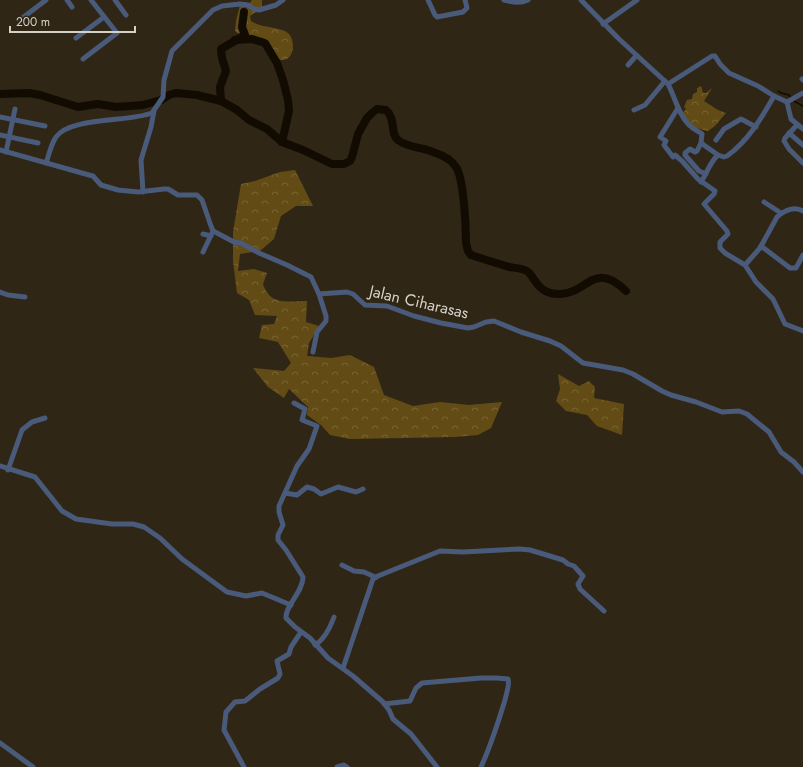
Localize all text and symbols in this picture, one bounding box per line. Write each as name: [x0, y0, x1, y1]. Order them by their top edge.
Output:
scale bar: [10, 8, 135, 34]
text: 200 m: [16, 13, 50, 31]
street label: Jalan Ciharasas: [365, 279, 471, 325]

